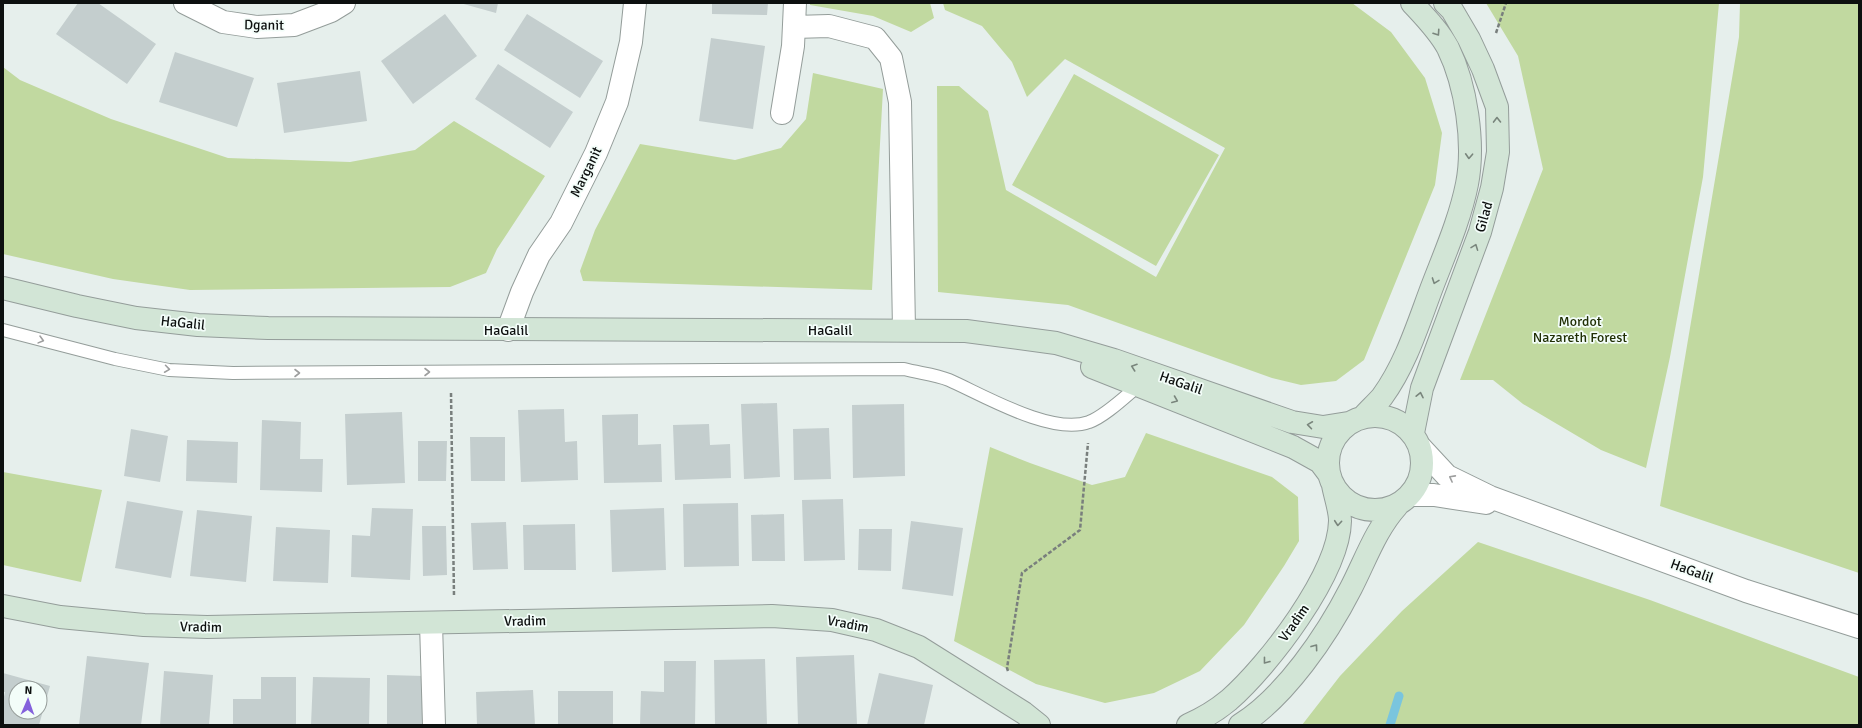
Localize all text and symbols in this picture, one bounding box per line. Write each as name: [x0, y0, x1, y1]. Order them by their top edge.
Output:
street label: Dganit: [244, 16, 284, 34]
one-way arrow: [1433, 28, 1440, 35]
one-way arrow: [1493, 117, 1502, 123]
street label: Marganit: [566, 144, 606, 200]
one-way arrow: [1464, 153, 1473, 159]
street label: Gilad: [1472, 200, 1496, 234]
one-way arrow: [1470, 243, 1478, 250]
one-way arrow: [1431, 277, 1439, 284]
street label: HaGalil: [160, 312, 206, 334]
park label: Mordot Nazareth Forest: [1533, 313, 1627, 346]
street label: HaGalil: [484, 322, 528, 339]
street label: HaGalil: [808, 322, 852, 339]
one-way arrow: [37, 335, 44, 344]
one-way arrow: [1130, 363, 1137, 371]
one-way arrow: [164, 364, 170, 373]
one-way arrow: [424, 368, 430, 376]
street label: HaGalil: [1157, 368, 1205, 398]
one-way arrow: [294, 369, 300, 377]
one-way arrow: [1416, 392, 1424, 398]
one-way arrow: [1171, 395, 1178, 403]
one-way arrow: [1307, 421, 1313, 430]
one-way arrow: [1449, 475, 1457, 483]
one-way arrow: [1334, 520, 1343, 527]
street label: HaGalil: [1668, 555, 1716, 587]
street label: Vradim: [1275, 601, 1313, 645]
street label: Vradim: [504, 612, 546, 630]
street label: Vradim: [826, 612, 870, 636]
street label: Vradim: [180, 618, 222, 636]
one-way arrow: [1310, 644, 1317, 651]
one-way arrow: [1263, 656, 1270, 663]
north arrow: [8, 680, 48, 720]
text: N: [24, 684, 32, 697]

